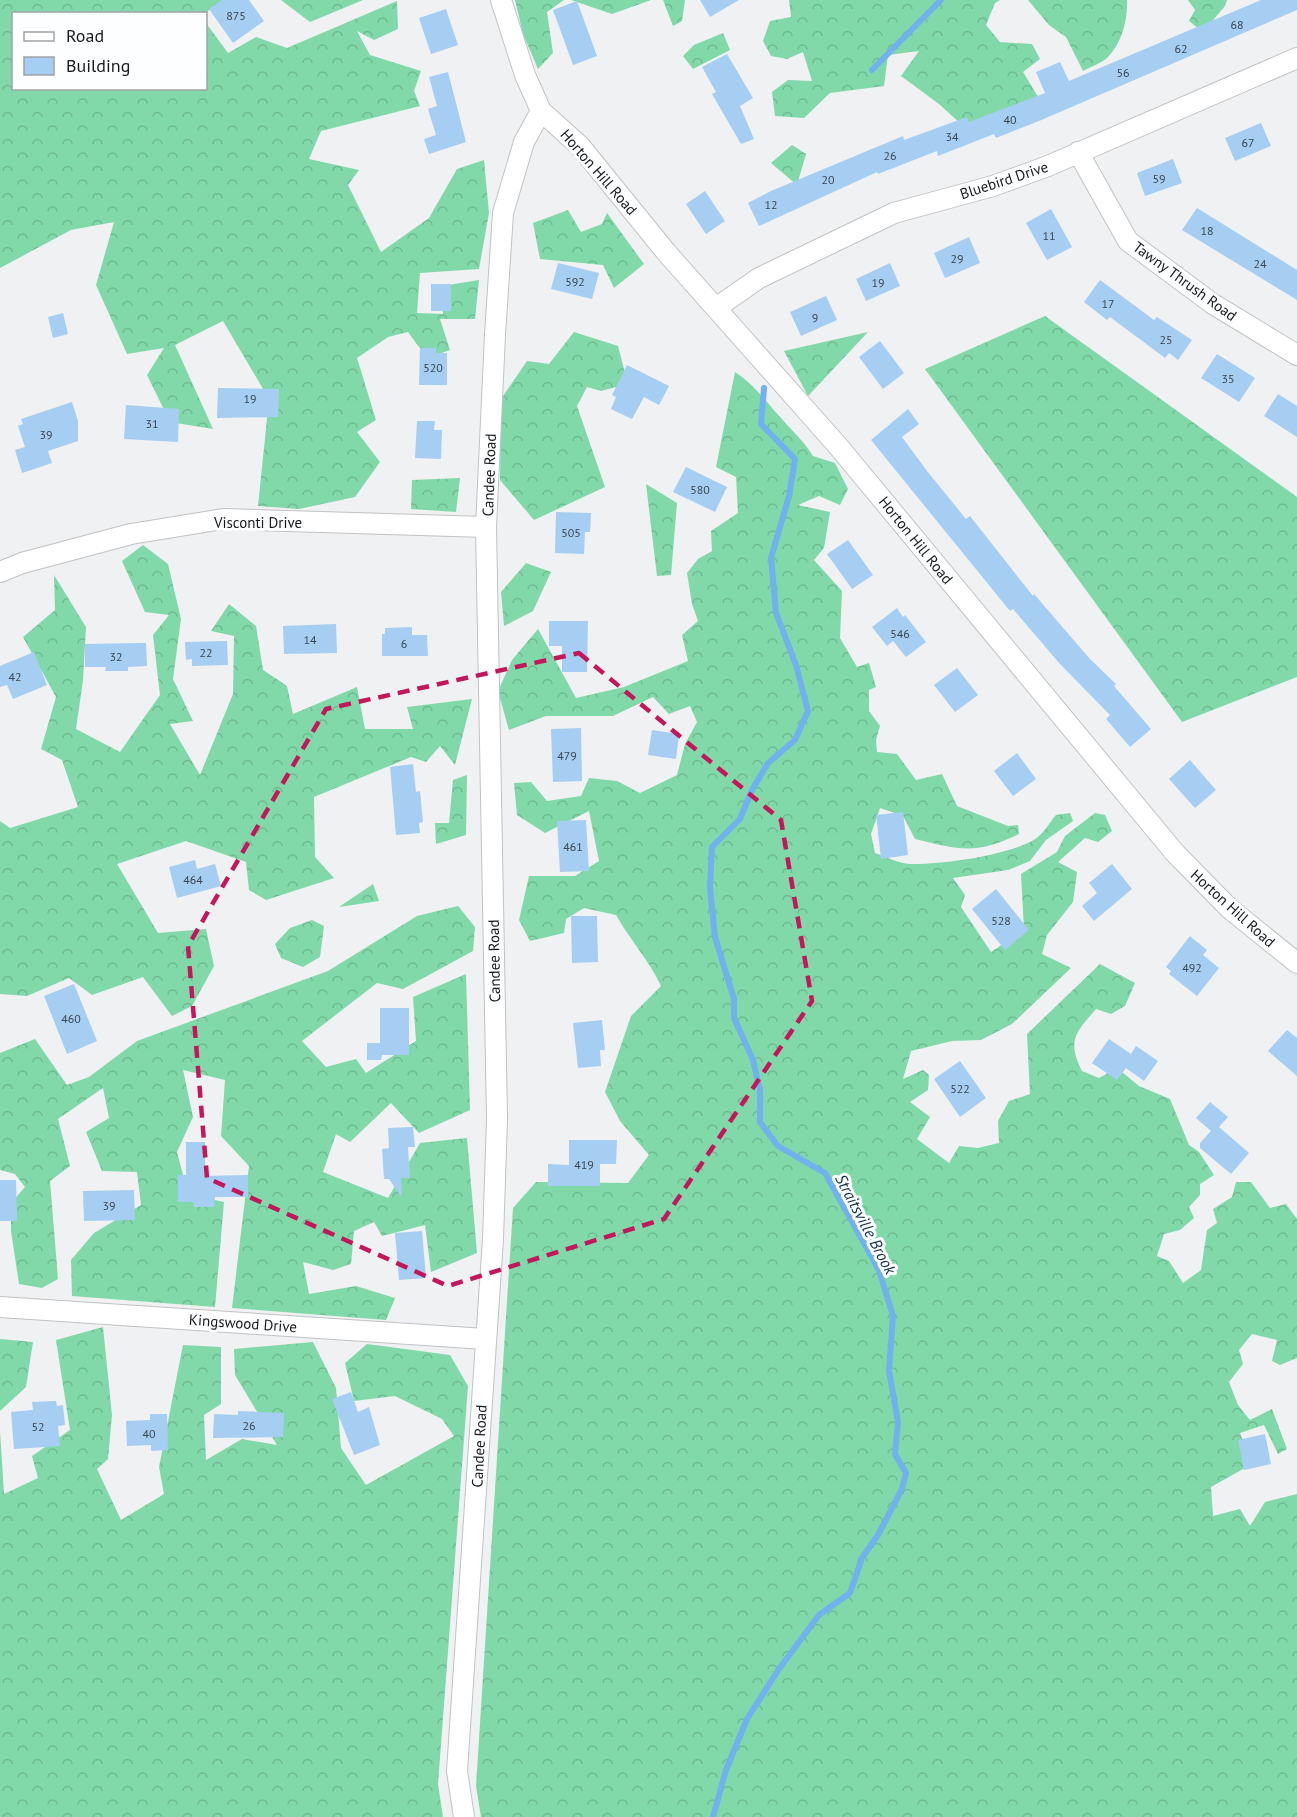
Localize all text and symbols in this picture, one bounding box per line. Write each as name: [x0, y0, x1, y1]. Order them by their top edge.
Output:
house number: 875: [226, 8, 246, 23]
legend: [12, 12, 207, 90]
house number: 68: [1230, 17, 1244, 32]
text: Road: [66, 24, 104, 47]
house number: 62: [1174, 41, 1188, 56]
text: Building: [66, 54, 130, 77]
house number: 56: [1116, 65, 1130, 80]
house number: 40: [1003, 112, 1017, 127]
street label: Horton Hill Road: [557, 125, 641, 219]
house number: 34: [945, 129, 959, 144]
house number: 67: [1241, 135, 1255, 150]
house number: 26: [883, 148, 897, 163]
street label: Bluebird Drive: [957, 157, 1051, 203]
house number: 59: [1152, 171, 1166, 186]
house number: 20: [821, 172, 835, 187]
house number: 12: [764, 197, 778, 212]
house number: 18: [1200, 223, 1214, 238]
house number: 11: [1042, 228, 1056, 243]
street label: Tawny Thrush Road: [1129, 237, 1241, 325]
house number: 29: [950, 251, 964, 266]
house number: 24: [1253, 256, 1267, 271]
house number: 592: [565, 274, 585, 289]
house number: 19: [871, 275, 885, 290]
house number: 17: [1101, 296, 1115, 311]
house number: 9: [812, 310, 818, 325]
house number: 25: [1159, 332, 1173, 347]
house number: 520: [423, 360, 443, 375]
house number: 35: [1221, 371, 1235, 386]
house number: 19: [243, 391, 257, 406]
house number: 31: [145, 416, 159, 431]
house number: 39: [39, 427, 53, 442]
street label: Candee Road: [478, 433, 500, 517]
house number: 580: [690, 482, 710, 497]
street label: Horton Hill Road: [875, 492, 957, 588]
street label: Visconti Drive: [213, 513, 302, 532]
house number: 505: [561, 525, 581, 540]
house number: 546: [890, 626, 910, 641]
house number: 14: [303, 632, 317, 647]
house number: 6: [401, 636, 407, 651]
house number: 22: [199, 645, 213, 660]
house number: 32: [109, 649, 123, 664]
house number: 42: [8, 669, 22, 684]
house number: 479: [557, 748, 577, 763]
house number: 461: [563, 839, 583, 854]
street label: Horton Hill Road: [1187, 865, 1279, 951]
house number: 464: [183, 872, 203, 887]
house number: 528: [991, 913, 1011, 928]
street label: Candee Road: [484, 919, 504, 1003]
house number: 492: [1182, 960, 1202, 975]
house number: 460: [61, 1011, 81, 1026]
house number: 522: [950, 1081, 970, 1096]
house number: 419: [574, 1157, 594, 1172]
water label: Straitsville Brook: [831, 1171, 901, 1278]
house number: 39: [102, 1198, 116, 1213]
street label: Kingswood Drive: [188, 1310, 298, 1336]
street label: Candee Road: [467, 1404, 491, 1488]
house number: 26: [242, 1418, 256, 1433]
house number: 52: [31, 1419, 45, 1434]
house number: 40: [142, 1426, 156, 1441]

